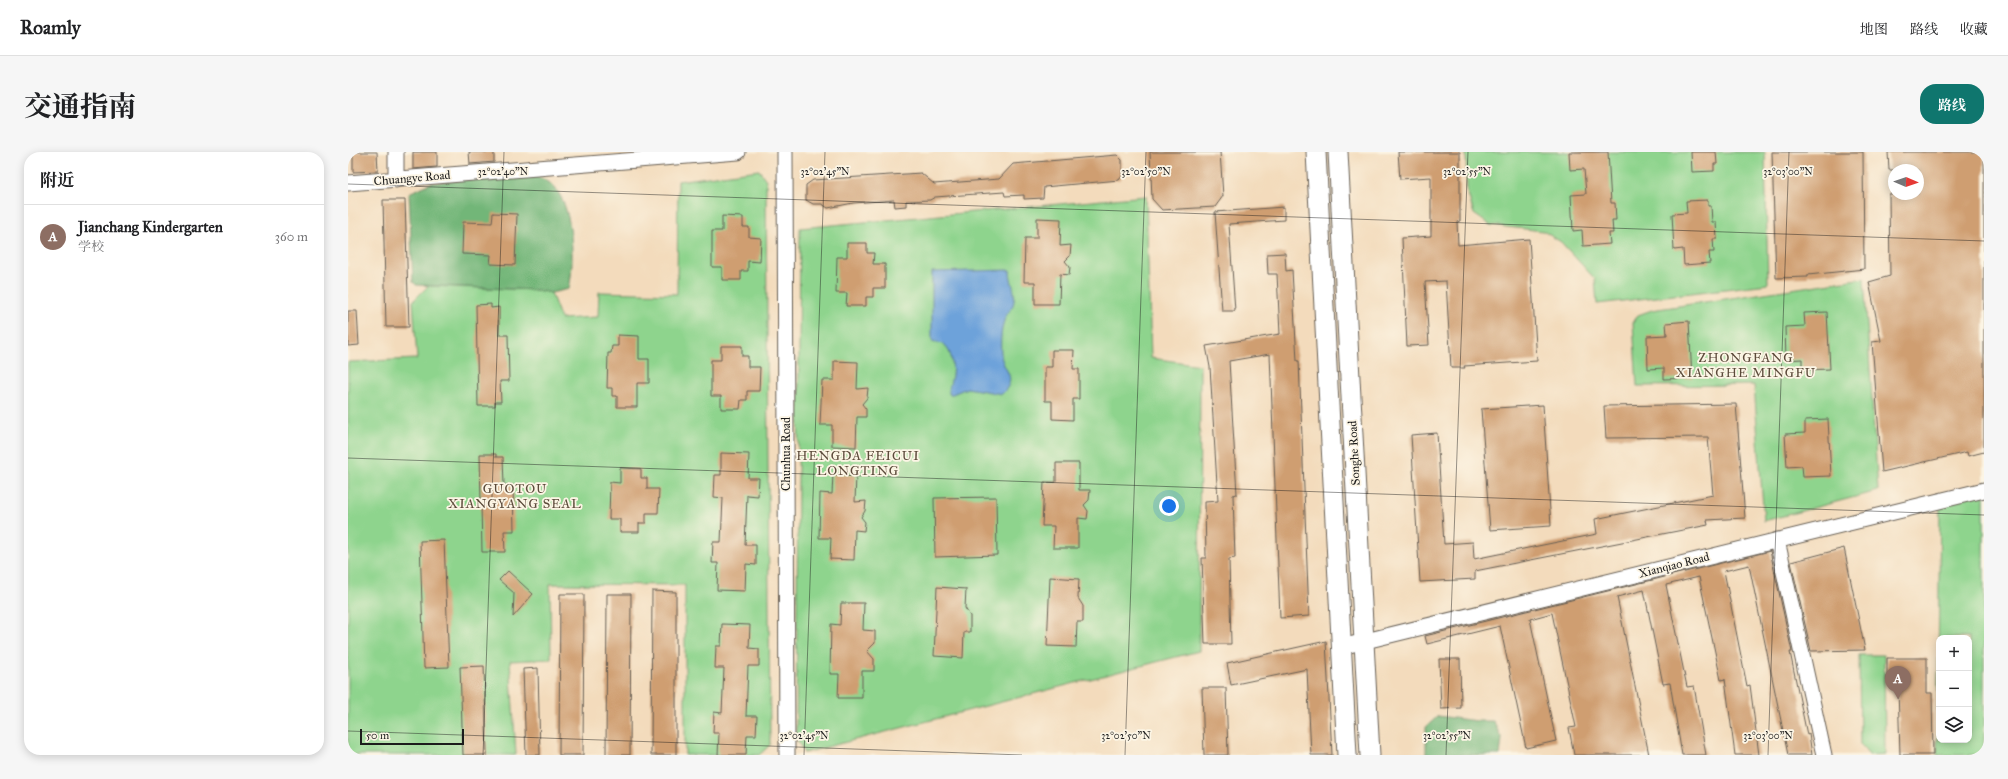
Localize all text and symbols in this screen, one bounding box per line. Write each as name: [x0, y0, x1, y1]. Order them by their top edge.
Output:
text: Roamly: [20, 16, 81, 39]
text: 地图: [1860, 21, 1888, 38]
text: 路线: [1910, 21, 1938, 38]
text: 收藏: [1960, 21, 1988, 38]
button: 路线: [1920, 84, 1984, 124]
text: 交通指南: [24, 89, 136, 124]
north arrow: [1888, 164, 1924, 200]
text: 32°02'40"N: [478, 166, 529, 178]
text: 32°02'45"N: [800, 166, 850, 178]
text: 32°02'50"N: [1121, 166, 1171, 178]
text: 32°02'55"N: [1443, 166, 1492, 178]
text: 32°03'00"N: [1763, 166, 1813, 178]
street label: Chuangye Road: [373, 168, 451, 189]
text: 附近: [40, 170, 74, 191]
text: Jianchang Kindergarten: [78, 218, 223, 236]
text: A: [49, 229, 57, 245]
text: 360 m: [275, 229, 308, 245]
text: 学校: [78, 239, 104, 255]
district label: ZHONGFANG XIANGHE MINGFU: [1676, 350, 1816, 381]
street label: Chunhua Road: [779, 417, 793, 491]
street label: Songhe Road: [1345, 420, 1364, 486]
district label: HENGDA FEICUI LONGTING: [796, 448, 920, 479]
district label: GUOTOU XIANGYANG SEAL: [448, 481, 582, 512]
your location: [1159, 496, 1179, 516]
street label: Xianqiao Road: [1637, 549, 1711, 582]
map controls: [1936, 635, 1972, 743]
button: +: [1936, 635, 1972, 671]
pin: A: [1885, 666, 1911, 699]
button: −: [1936, 671, 1972, 707]
button: layers: [1936, 707, 1972, 743]
scale bar: [360, 727, 464, 746]
text: 50 m: [366, 729, 389, 742]
text: 32°02'45"N: [779, 730, 829, 742]
text: 32°02'50"N: [1101, 730, 1151, 742]
text: 32°02'55"N: [1423, 730, 1472, 742]
text: 32°03'00"N: [1743, 730, 1793, 742]

